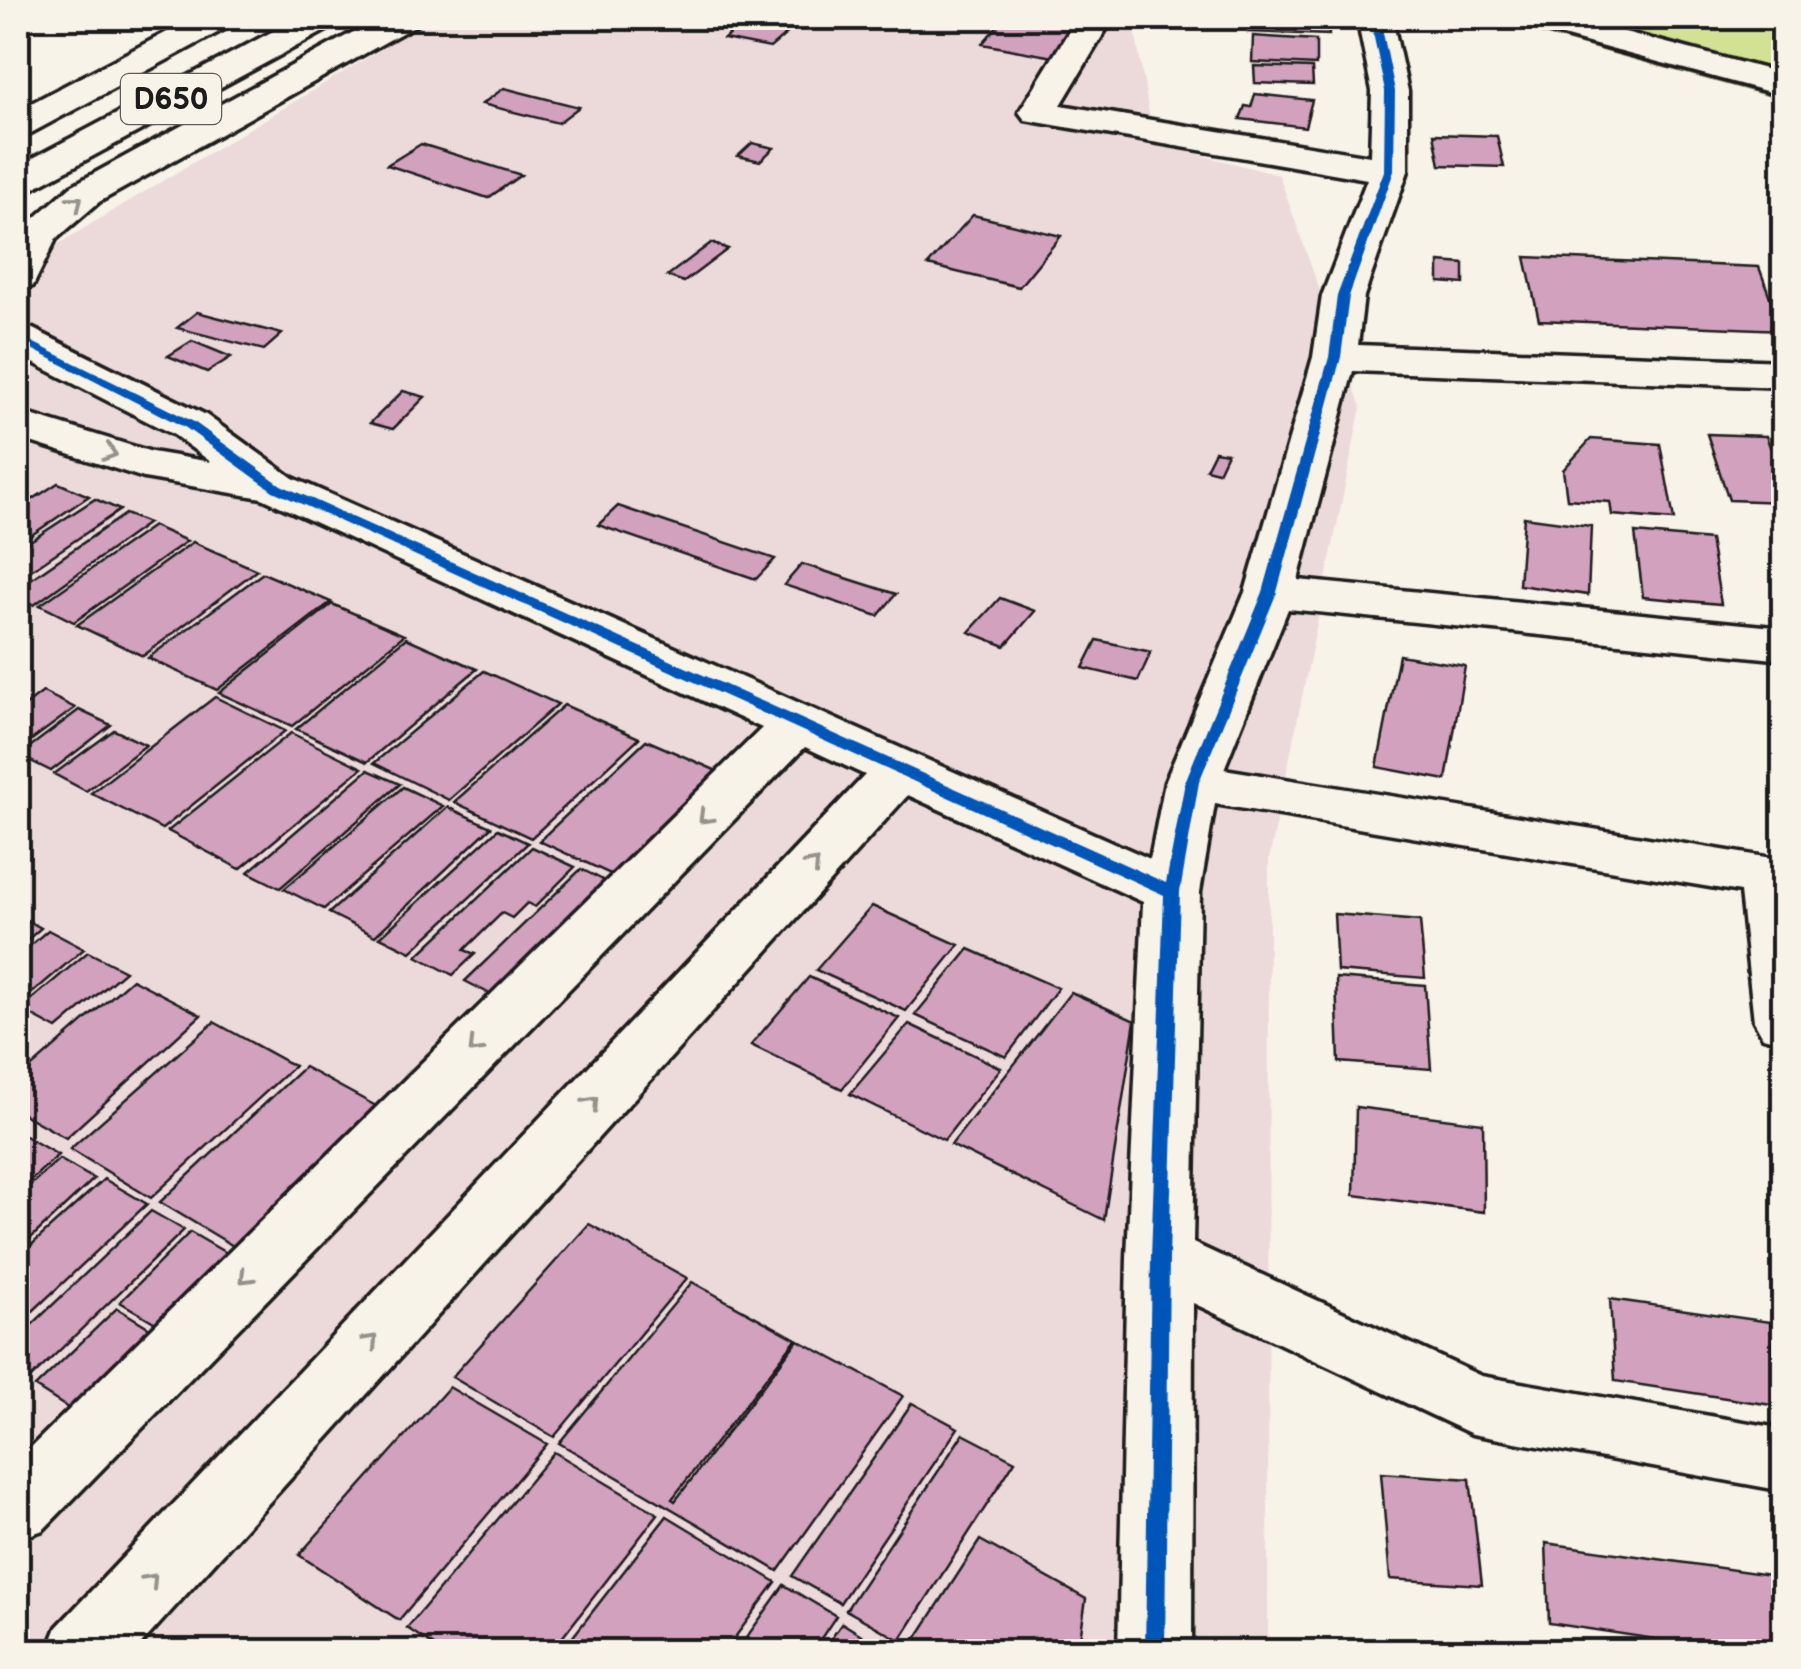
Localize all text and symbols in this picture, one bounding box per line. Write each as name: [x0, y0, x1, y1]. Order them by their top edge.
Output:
road number: D650: [121, 74, 221, 124]
one-way arrow: [65, 196, 83, 214]
one-way arrow: [101, 441, 118, 462]
one-way arrow: [698, 805, 716, 823]
one-way arrow: [801, 858, 819, 876]
one-way arrow: [469, 1035, 487, 1053]
one-way arrow: [580, 1096, 598, 1115]
one-way arrow: [240, 1266, 258, 1284]
one-way arrow: [360, 1335, 378, 1353]
one-way arrow: [139, 1573, 157, 1592]

